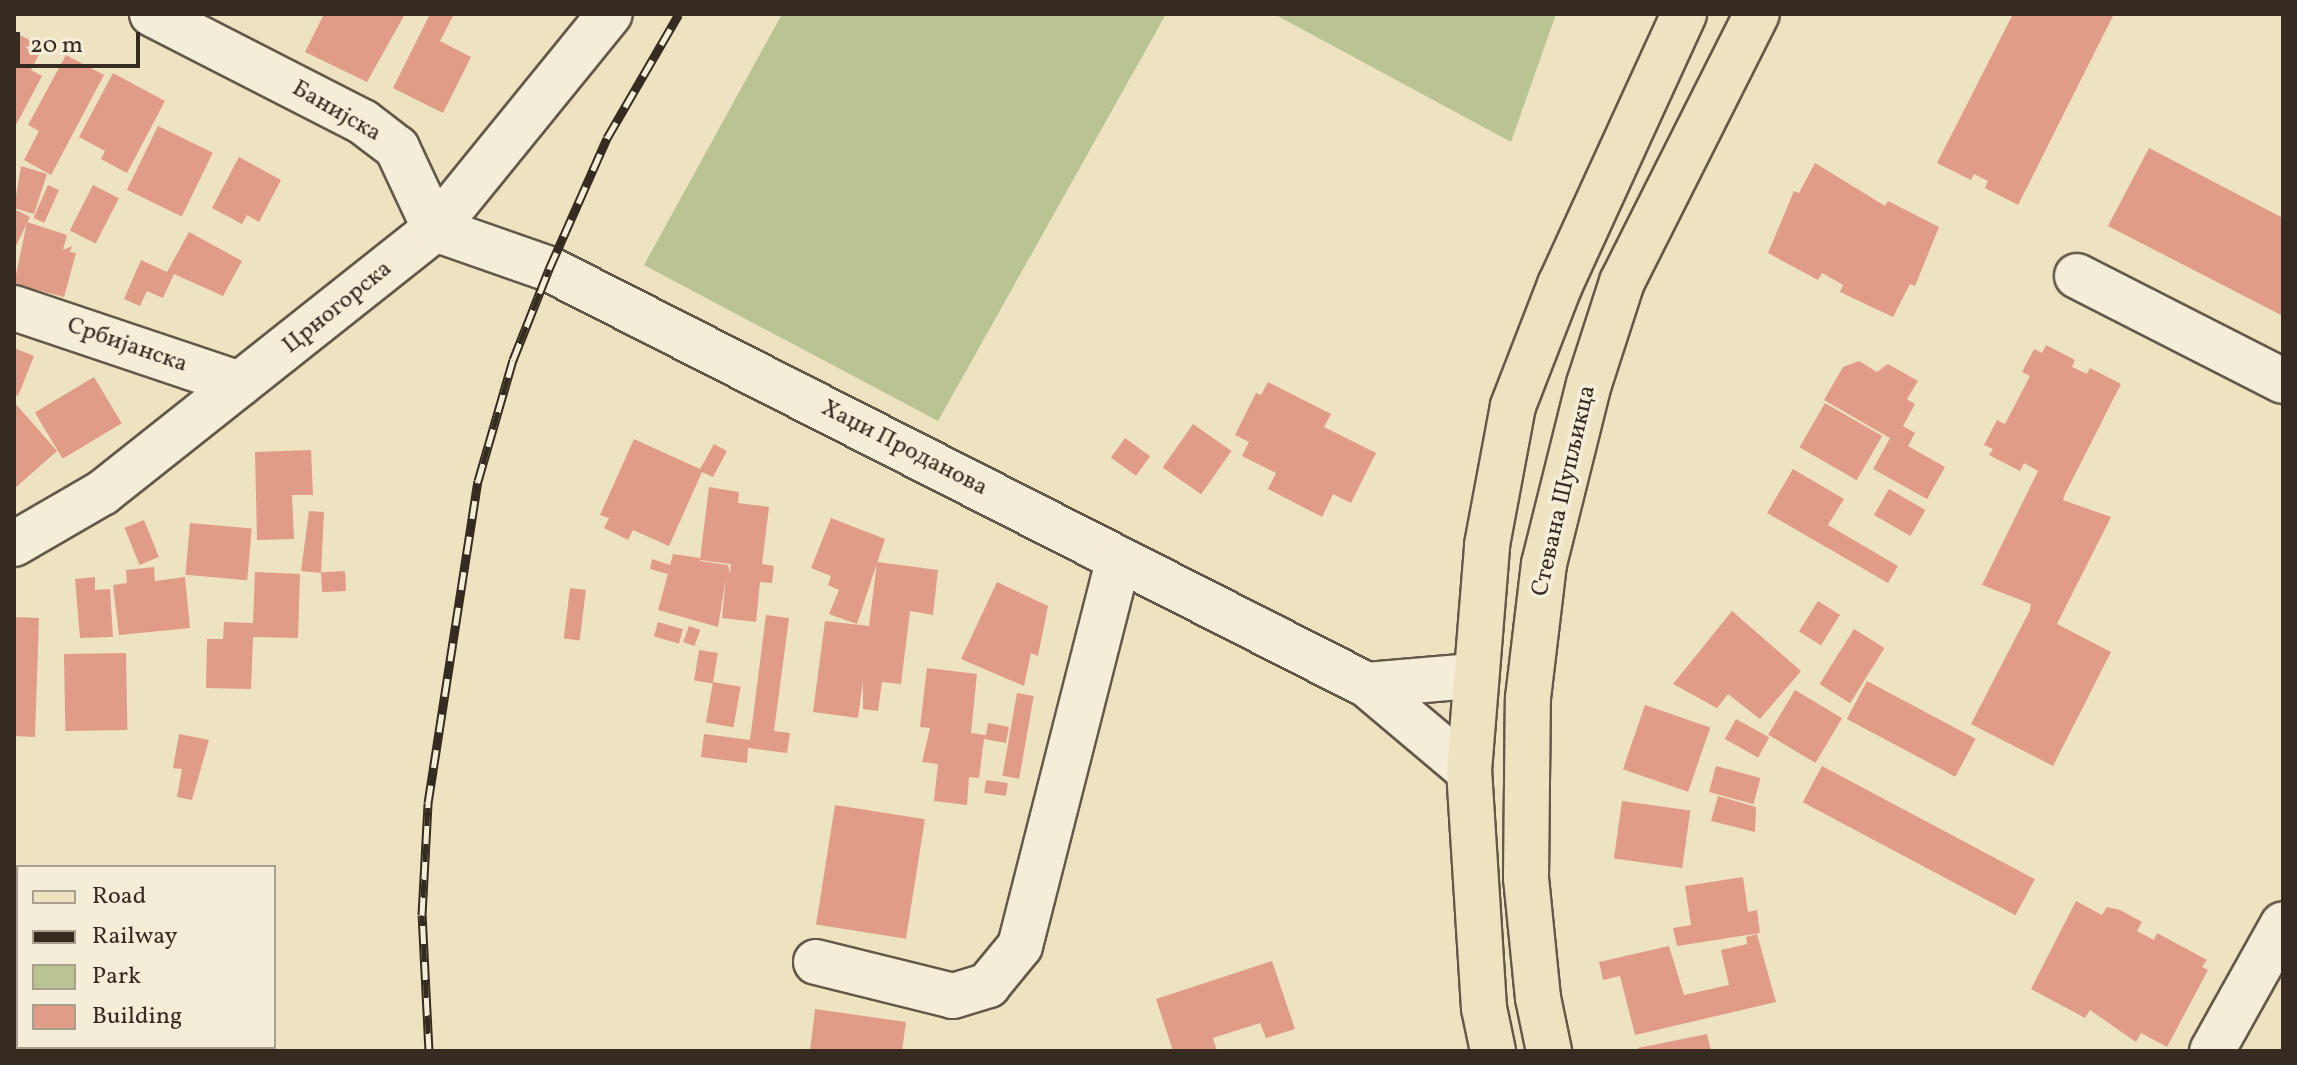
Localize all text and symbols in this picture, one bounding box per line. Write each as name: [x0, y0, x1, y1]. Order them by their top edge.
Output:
scale bar: [20, 16, 144, 66]
text: 20 m: [30, 29, 83, 63]
street label: Банијска: [286, 75, 386, 149]
street label: Црногорска: [278, 255, 398, 361]
street label: Србијанска: [63, 312, 191, 380]
street label: Стевана Шупљикца: [1527, 383, 1603, 599]
street label: Хаџи Проданова: [816, 395, 992, 503]
legend: [16, 865, 276, 1049]
text: Road: [92, 880, 146, 914]
text: Railway: [92, 920, 178, 954]
text: Park: [92, 960, 141, 994]
text: Building: [92, 1000, 182, 1034]

